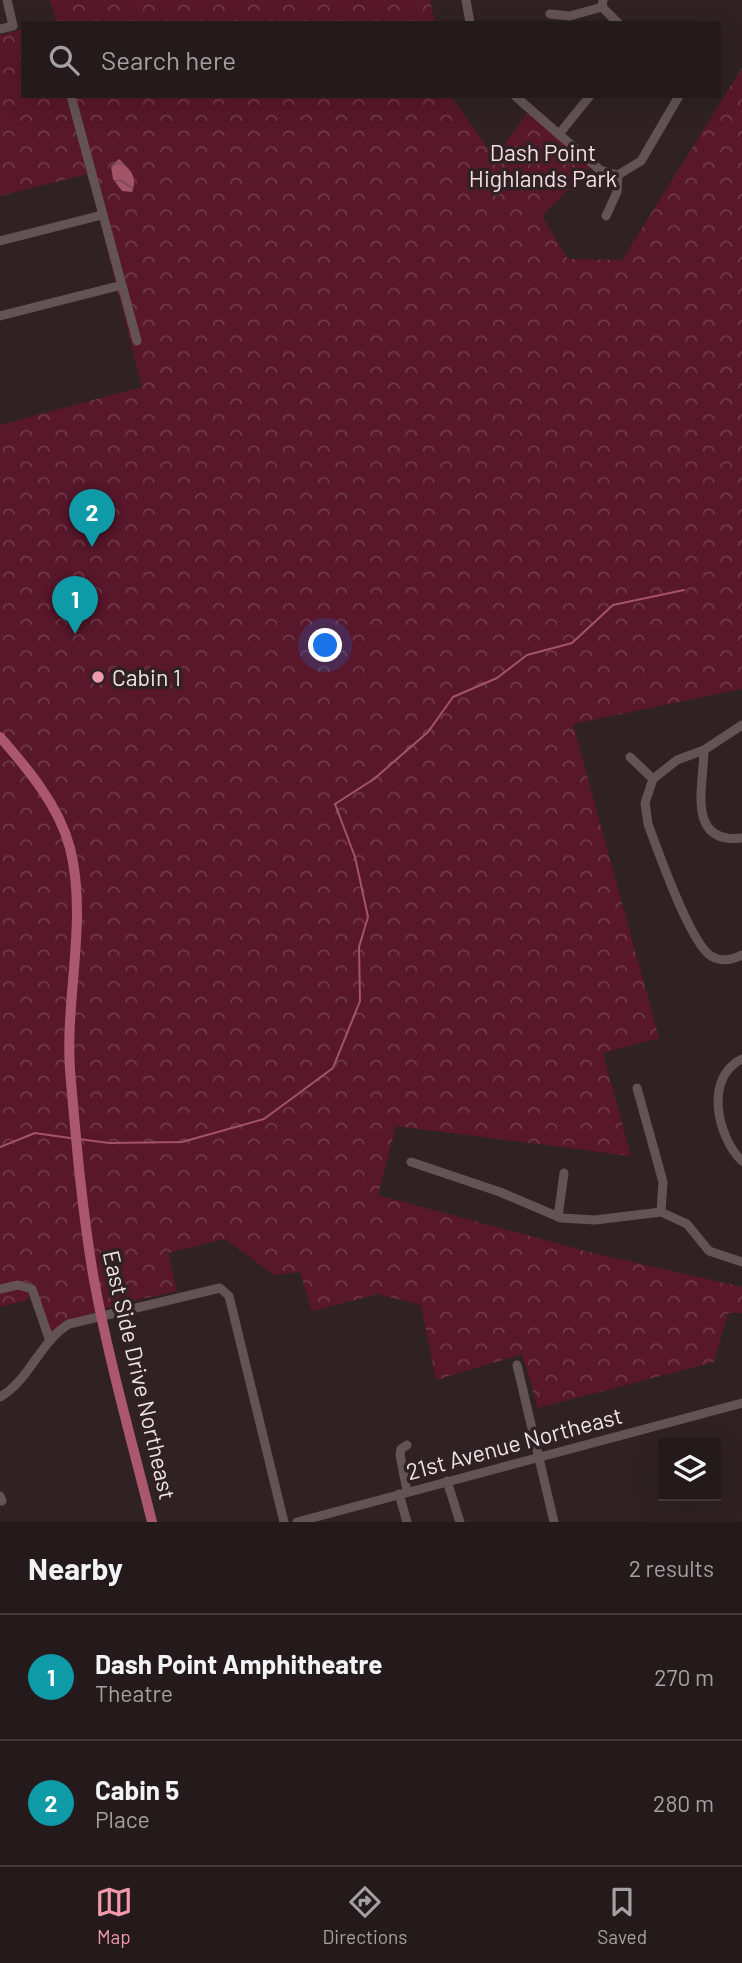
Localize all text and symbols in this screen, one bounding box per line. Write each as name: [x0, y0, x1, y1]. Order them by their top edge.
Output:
search box: [21, 21, 721, 98]
icon: search: [45, 41, 83, 79]
text: Search here: [101, 44, 236, 75]
park label: Dash Point Highlands Park: [469, 138, 617, 192]
pin: 2: [69, 489, 115, 547]
pin: 1: [52, 576, 98, 634]
your location: [308, 628, 342, 662]
place label: Cabin 1: [112, 663, 181, 691]
marker: Cabin 1: [90, 669, 106, 685]
street label: East Side Drive Northeast: [98, 1248, 182, 1502]
street label: 21st Avenue Northeast: [403, 1401, 625, 1485]
map controls: [658, 1438, 721, 1501]
button: layers: [658, 1438, 721, 1501]
text: Nearby: [28, 1550, 123, 1586]
text: 2 results: [629, 1554, 714, 1582]
text: Dash Point Amphitheatre: [95, 1648, 382, 1679]
text: 1: [47, 1663, 55, 1691]
text: 270 m: [654, 1663, 714, 1691]
text: Theatre: [95, 1679, 173, 1707]
text: Cabin 5: [95, 1774, 179, 1805]
text: 2: [45, 1789, 57, 1817]
text: 280 m: [653, 1789, 714, 1817]
text: Place: [95, 1805, 150, 1833]
tab: Map: [95, 1883, 133, 1948]
tab: Directions: [323, 1883, 408, 1948]
tab: Saved: [597, 1883, 647, 1948]

